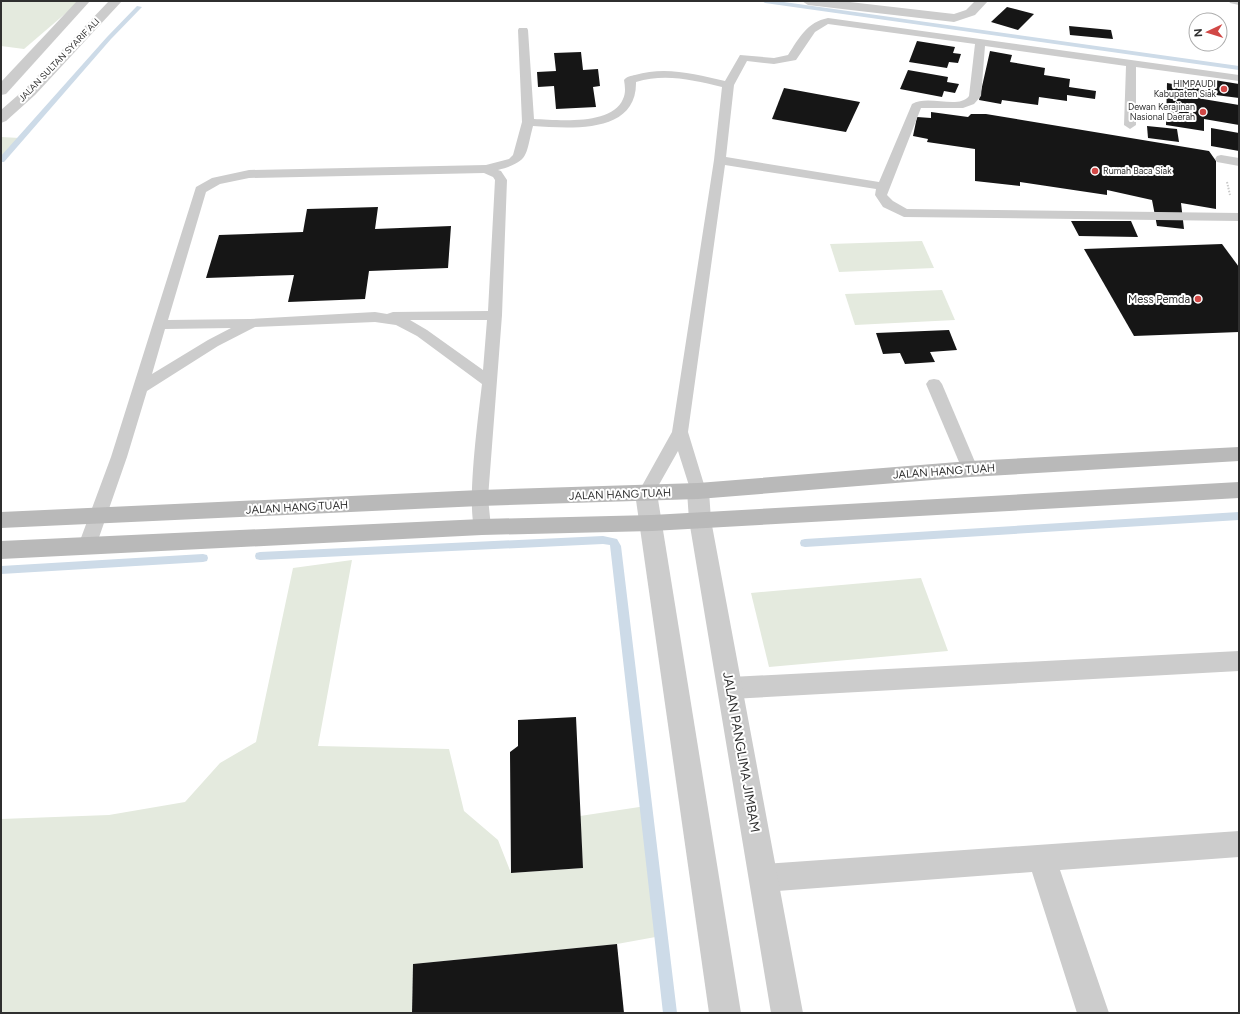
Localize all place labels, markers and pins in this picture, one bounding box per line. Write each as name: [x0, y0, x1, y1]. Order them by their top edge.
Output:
place label: HIMPAUDI Kabupaten Siak: [1154, 78, 1217, 99]
marker: HIMPAUDI Kabupaten Siak: [1219, 84, 1229, 94]
place label: Dewan Kerajinan Nasional Daerah: [1128, 101, 1195, 122]
marker: Dewan Kerajinan Nasional Daerah: [1198, 107, 1208, 117]
place label: Rumah Baca Siak: [1103, 165, 1172, 176]
marker: Rumah Baca Siak: [1090, 166, 1100, 176]
place label: Mess Pemda: [1128, 293, 1190, 306]
marker: Mess Pemda: [1193, 294, 1203, 304]

